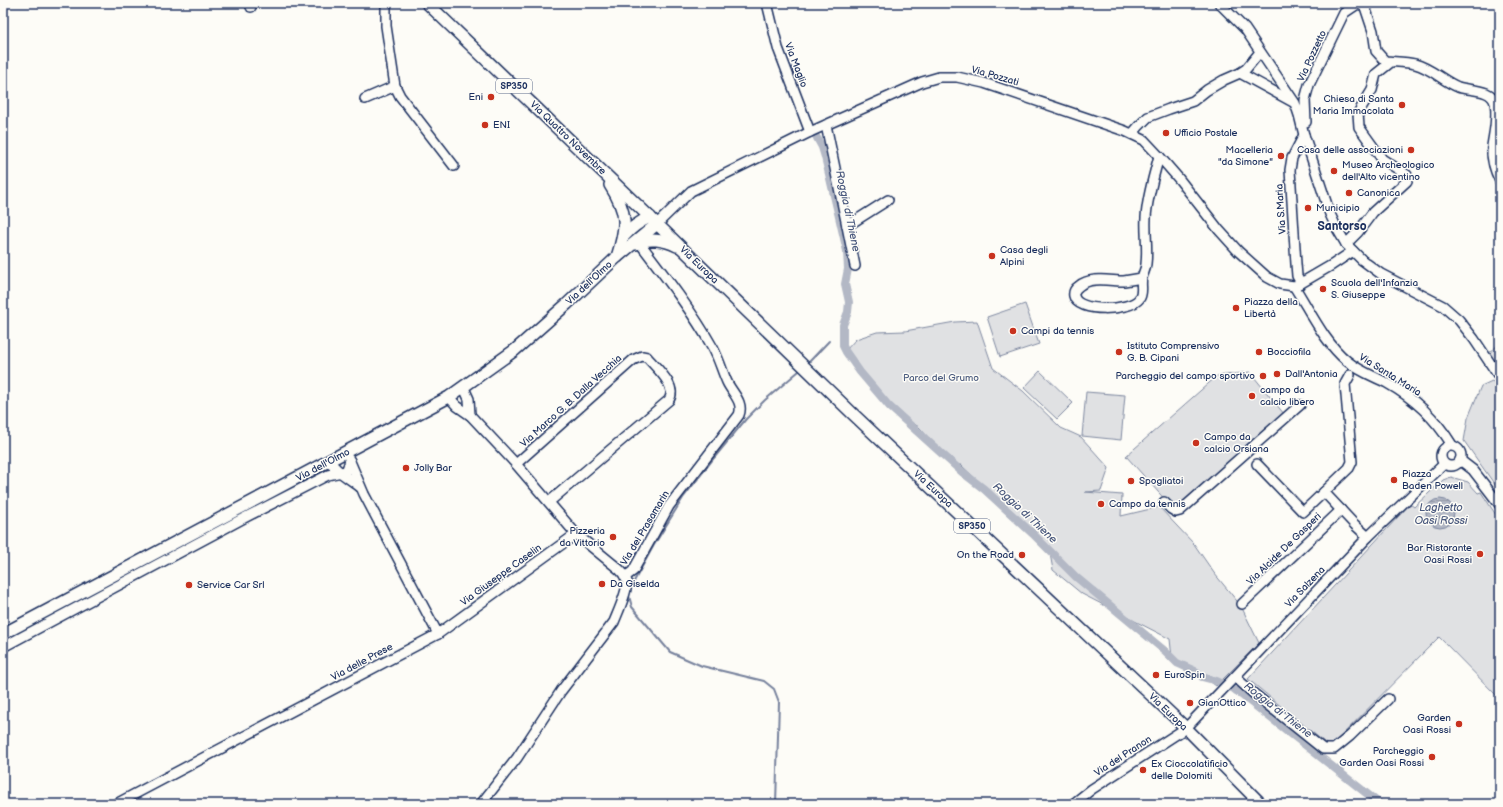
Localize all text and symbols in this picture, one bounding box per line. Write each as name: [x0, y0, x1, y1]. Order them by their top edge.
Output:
street label: Via Pozzetto: [1295, 28, 1329, 84]
street label: Via Maglio: [782, 41, 810, 89]
street label: Via Pozzati: [970, 63, 1020, 89]
road number: SP350: [496, 79, 532, 93]
place label: Eni: [468, 91, 483, 103]
marker: Eni: [486, 92, 496, 102]
place label: Chiesa di Santa Maria Immacolata: [1313, 93, 1394, 117]
street label: Via Quattro Novembre: [528, 99, 609, 177]
marker: Chiesa di Santa Maria Immacolata: [1397, 100, 1407, 110]
place label: ENI: [493, 119, 510, 131]
marker: ENI: [480, 120, 490, 130]
place label: Ufficio Postale: [1174, 127, 1238, 139]
marker: Ufficio Postale: [1161, 128, 1171, 138]
place label: Macelleria "da Simone": [1218, 144, 1273, 168]
place label: Casa delle associazioni: [1297, 144, 1403, 156]
marker: Casa delle associazioni: [1406, 145, 1416, 155]
marker: Macelleria "da Simone": [1276, 151, 1286, 161]
place label: Museo Archeologico dell'Alto vicentino: [1342, 159, 1435, 183]
marker: Museo Archeologico dell'Alto vicentino: [1329, 166, 1339, 176]
water label: Roggia di Thiene: [833, 169, 863, 253]
street label: Via S.Maria: [1273, 183, 1289, 235]
place label: Canonica: [1357, 187, 1400, 199]
marker: Canonica: [1344, 188, 1354, 198]
place label: Municipio: [1316, 202, 1360, 214]
marker: Municipio: [1303, 203, 1313, 213]
district label: Santorso: [1317, 219, 1367, 234]
street label: Via Europa: [677, 244, 721, 287]
place label: Casa degli Alpini: [1000, 244, 1048, 268]
marker: Casa degli Alpini: [987, 251, 997, 261]
street label: Via dell'Olmo: [563, 258, 615, 308]
place label: Scuola dell'Infanzia S. Giuseppe: [1331, 277, 1418, 301]
marker: Scuola dell'Infanzia S. Giuseppe: [1318, 284, 1328, 294]
place label: Piazza della Libertà: [1244, 296, 1298, 320]
marker: Piazza della Libertà: [1231, 303, 1241, 313]
place label: Campi da tennis: [1021, 325, 1094, 337]
marker: Campi da tennis: [1008, 326, 1018, 336]
place label: Istituto Comprensivo G. B. Cipani: [1127, 340, 1220, 364]
place label: Bocciofila: [1267, 346, 1311, 358]
marker: Istituto Comprensivo G. B. Cipani: [1114, 347, 1124, 357]
marker: Bocciofila: [1254, 347, 1264, 357]
street label: Via Santa Maria: [1357, 351, 1424, 399]
street label: Via Marco G. B. Dalla Vecchia: [518, 352, 624, 450]
place label: Dall'Antonia: [1285, 368, 1338, 380]
marker: Dall'Antonia: [1272, 369, 1282, 379]
place label: Parcheggio del campo sportivo: [1115, 370, 1255, 382]
marker: Parcheggio del campo sportivo: [1258, 371, 1268, 381]
park label: Parco del Grumo: [903, 372, 979, 384]
place label: campo da calcio libero: [1260, 384, 1315, 408]
marker: campo da calcio libero: [1247, 391, 1257, 401]
place label: Campo da calcio Orsiana: [1204, 431, 1269, 455]
marker: Campo da calcio Orsiana: [1191, 438, 1201, 448]
street label: Via dell'Olmo: [294, 446, 352, 484]
place label: Jolly Bar: [414, 462, 452, 474]
marker: Jolly Bar: [401, 463, 411, 473]
street label: Via Europa: [911, 468, 955, 510]
place label: Piazza Baden Powell: [1402, 468, 1463, 492]
place label: Spogliatoi: [1139, 475, 1183, 487]
marker: Piazza Baden Powell: [1389, 475, 1399, 485]
marker: Spogliatoi: [1126, 476, 1136, 486]
water label: Roggia di Thiene: [990, 480, 1060, 546]
street label: Via del Prasamarin: [618, 488, 672, 568]
place label: Campo da tennis: [1109, 498, 1186, 510]
marker: Campo da tennis: [1096, 499, 1106, 509]
water label: Laghetto Oasi Rossi: [1414, 501, 1468, 527]
street label: Via Alcide De Gasperi: [1244, 510, 1324, 588]
road number: SP350: [954, 519, 990, 533]
place label: Pizzeria da Vittorio: [560, 525, 605, 549]
marker: Pizzeria da Vittorio: [608, 532, 618, 542]
street label: Via Giuseppe Caselin: [458, 541, 544, 608]
place label: Bar Ristorante Oasi Rossi: [1407, 542, 1472, 566]
place label: On the Road: [957, 549, 1014, 561]
marker: Bar Ristorante Oasi Rossi: [1475, 549, 1485, 559]
marker: On the Road: [1017, 550, 1027, 560]
street label: Via Salzena: [1282, 564, 1328, 610]
place label: Da Giselda: [610, 578, 660, 590]
place label: Service Car Srl: [197, 579, 264, 591]
marker: Da Giselda: [597, 579, 607, 589]
marker: Service Car Srl: [184, 580, 194, 590]
street label: Via delle Prese: [329, 641, 395, 683]
place label: EuroSpin: [1164, 669, 1205, 681]
marker: EuroSpin: [1151, 670, 1161, 680]
water label: Roggia di Thiene: [1241, 679, 1315, 741]
street label: Via Europa: [1146, 691, 1190, 734]
place label: GianOttico: [1198, 697, 1247, 709]
marker: GianOttico: [1185, 698, 1195, 708]
place label: Garden Oasi Rossi: [1403, 712, 1451, 736]
marker: Garden Oasi Rossi: [1454, 719, 1464, 729]
street label: Via del Pranon: [1092, 733, 1154, 779]
place label: Parcheggio Garden Oasi Rossi: [1339, 745, 1424, 769]
marker: Parcheggio Garden Oasi Rossi: [1427, 752, 1437, 762]
place label: Ex Cioccolatificio delle Dolomiti: [1151, 758, 1228, 782]
marker: Ex Cioccolatificio delle Dolomiti: [1138, 765, 1148, 775]

